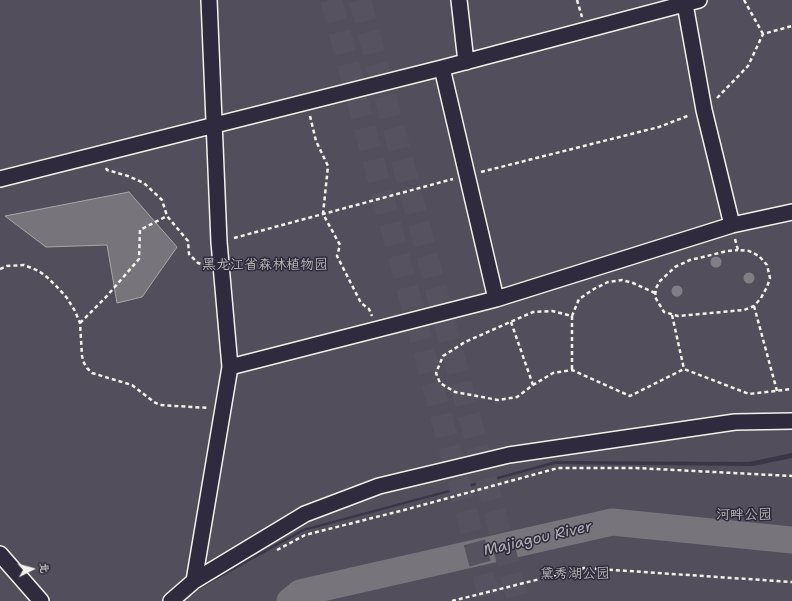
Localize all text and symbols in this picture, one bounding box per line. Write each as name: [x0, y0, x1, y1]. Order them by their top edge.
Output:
park label: 黑龙江省森林植物园: [202, 257, 328, 273]
park label: 河畔公园: [716, 507, 772, 523]
water label: Majiagou River: [482, 518, 594, 560]
north arrow: [12, 549, 52, 589]
text: 北: [36, 561, 52, 574]
park label: 黛秀湖公园: [540, 566, 610, 582]

